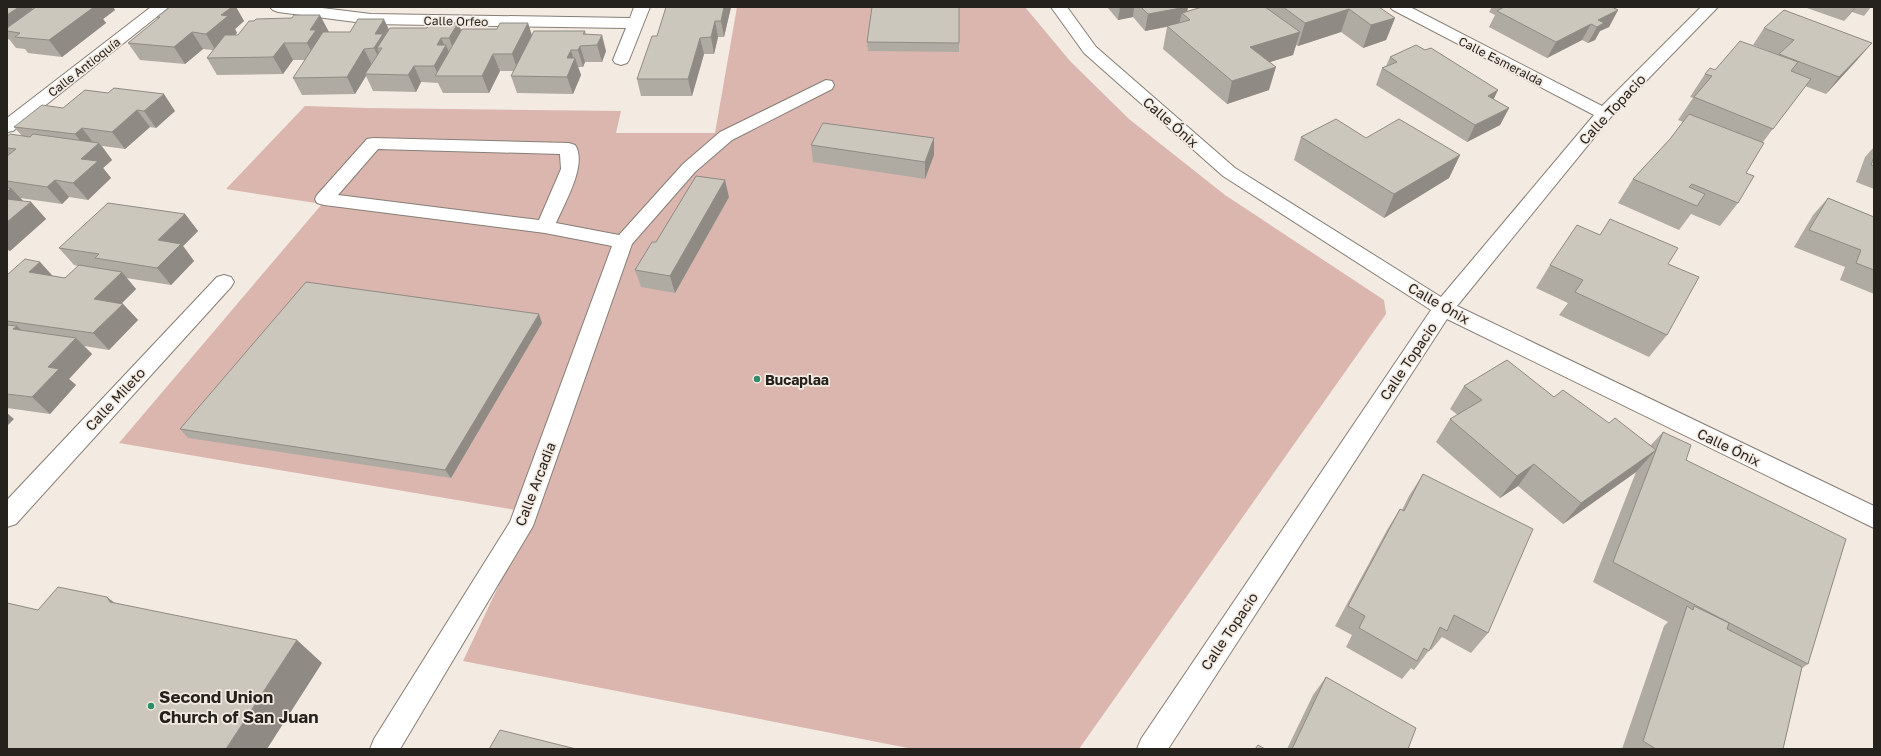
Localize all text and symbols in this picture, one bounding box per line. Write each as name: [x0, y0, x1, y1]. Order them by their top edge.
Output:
street label: Calle Orfeo: [424, 13, 488, 29]
street label: Calle Esmeralda: [1456, 33, 1546, 89]
street label: Calle Antioquía: [45, 34, 123, 100]
street label: Calle Topacio: [1575, 70, 1649, 148]
street label: Calle Ónix: [1140, 93, 1203, 151]
street label: Calle Ónix: [1405, 279, 1473, 328]
street label: Calle Topacio: [1376, 319, 1440, 403]
street label: Calle Mileto: [81, 364, 149, 434]
place label: Bucaplaa: [765, 371, 829, 388]
marker: Bucaplaa: [752, 374, 762, 384]
street label: Calle Ónix: [1695, 424, 1764, 470]
street label: Calle Arcadia: [511, 440, 559, 528]
street label: Calle Topacio: [1197, 589, 1261, 673]
place label: Second Union Church of San Juan: [159, 686, 318, 727]
marker: Second Union Church of San Juan: [146, 701, 156, 711]

